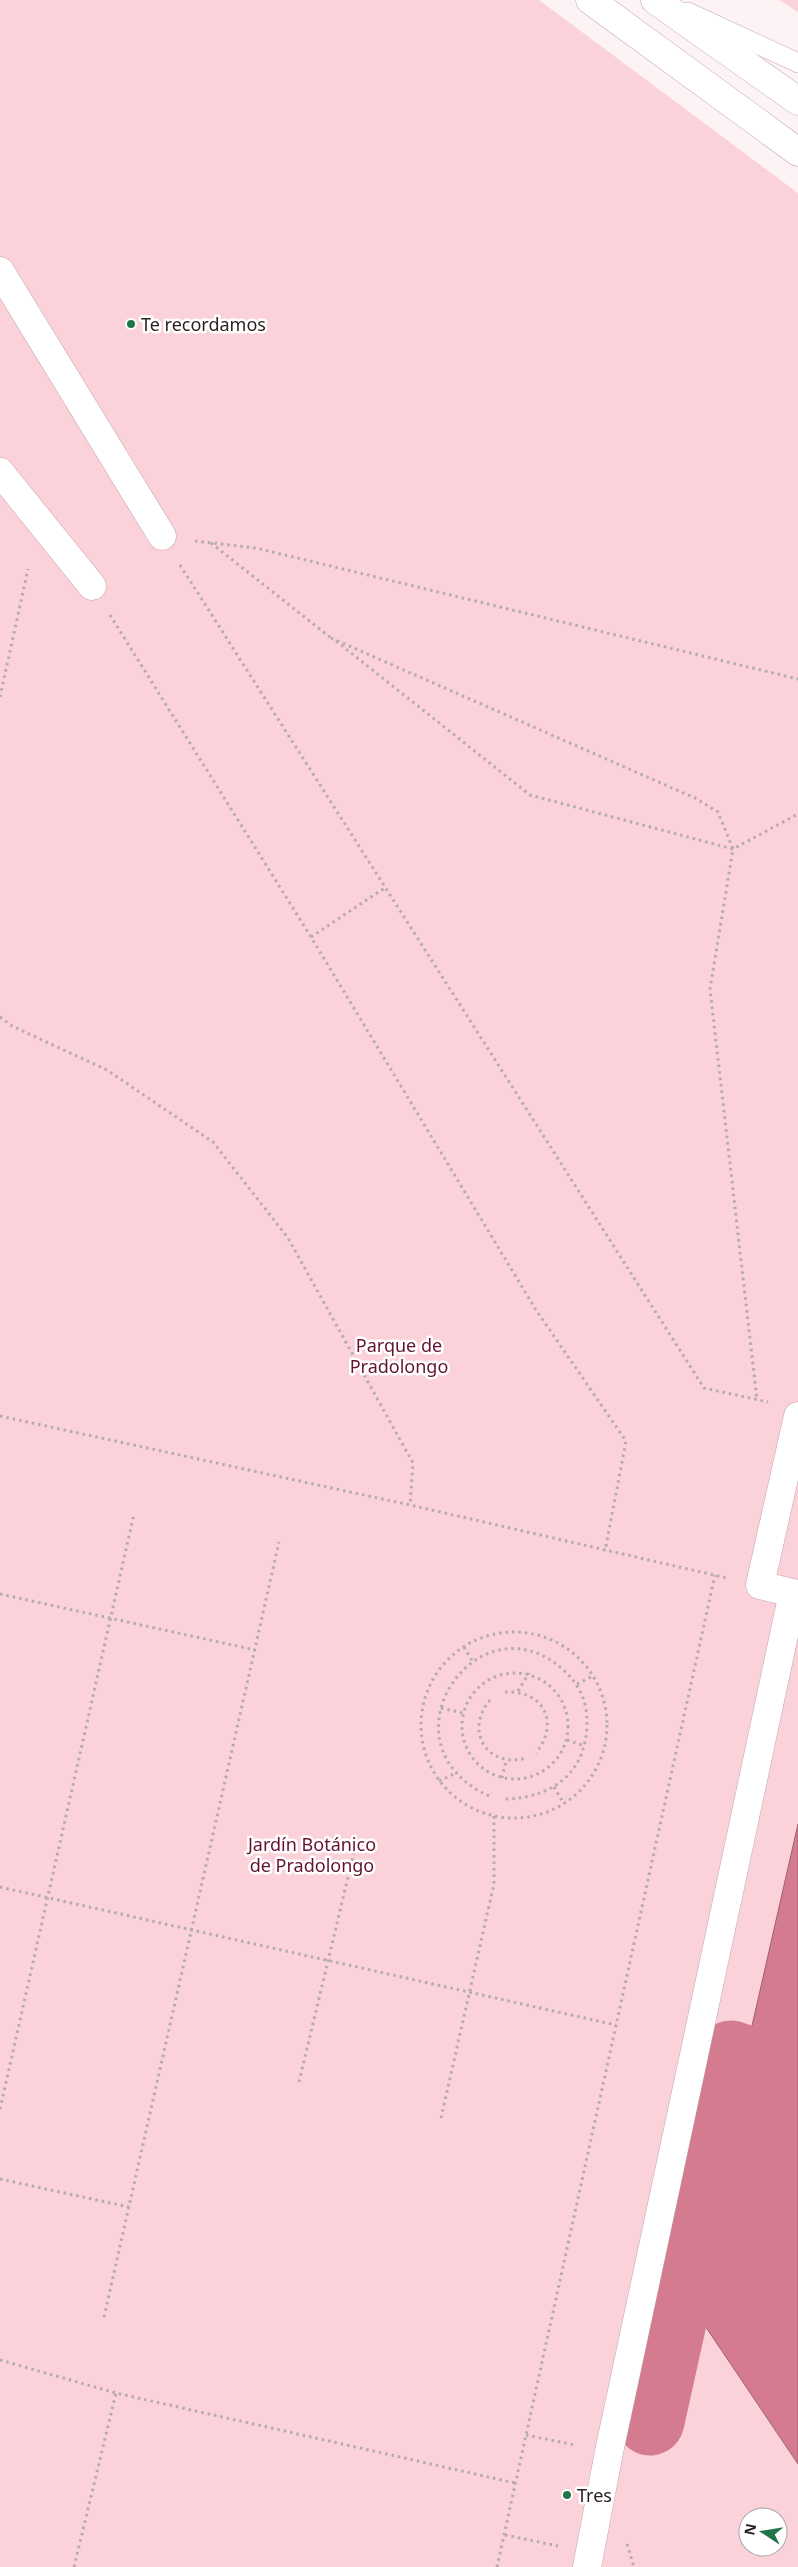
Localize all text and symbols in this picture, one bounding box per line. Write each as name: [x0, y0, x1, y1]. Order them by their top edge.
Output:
place label: Te recordamos: [141, 312, 266, 336]
marker: Te recordamos: [125, 318, 137, 330]
park label: Parque de Pradolongo: [350, 1333, 448, 1378]
park label: Jardín Botánico de Pradolongo: [246, 1832, 376, 1877]
place label: Tres: [577, 2483, 612, 2507]
marker: Tres: [561, 2489, 573, 2501]
north arrow: [738, 2507, 788, 2557]
text: N: [739, 2522, 760, 2537]

